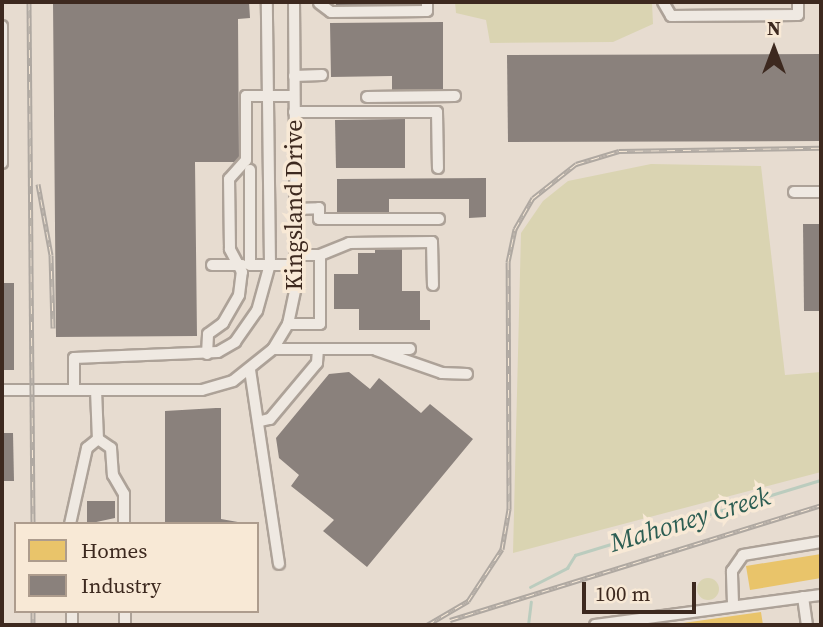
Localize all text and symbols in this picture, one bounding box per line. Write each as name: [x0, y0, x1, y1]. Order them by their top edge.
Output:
north arrow: [739, 14, 809, 84]
text: N: [767, 15, 781, 41]
street label: Kingsland Drive: [280, 120, 308, 290]
water label: Mahoney Creek: [606, 481, 774, 559]
legend: [14, 522, 259, 613]
text: Homes: [81, 536, 147, 565]
scale bar: [585, 568, 699, 612]
text: Industry: [81, 571, 161, 600]
text: 100 m: [595, 579, 650, 608]

